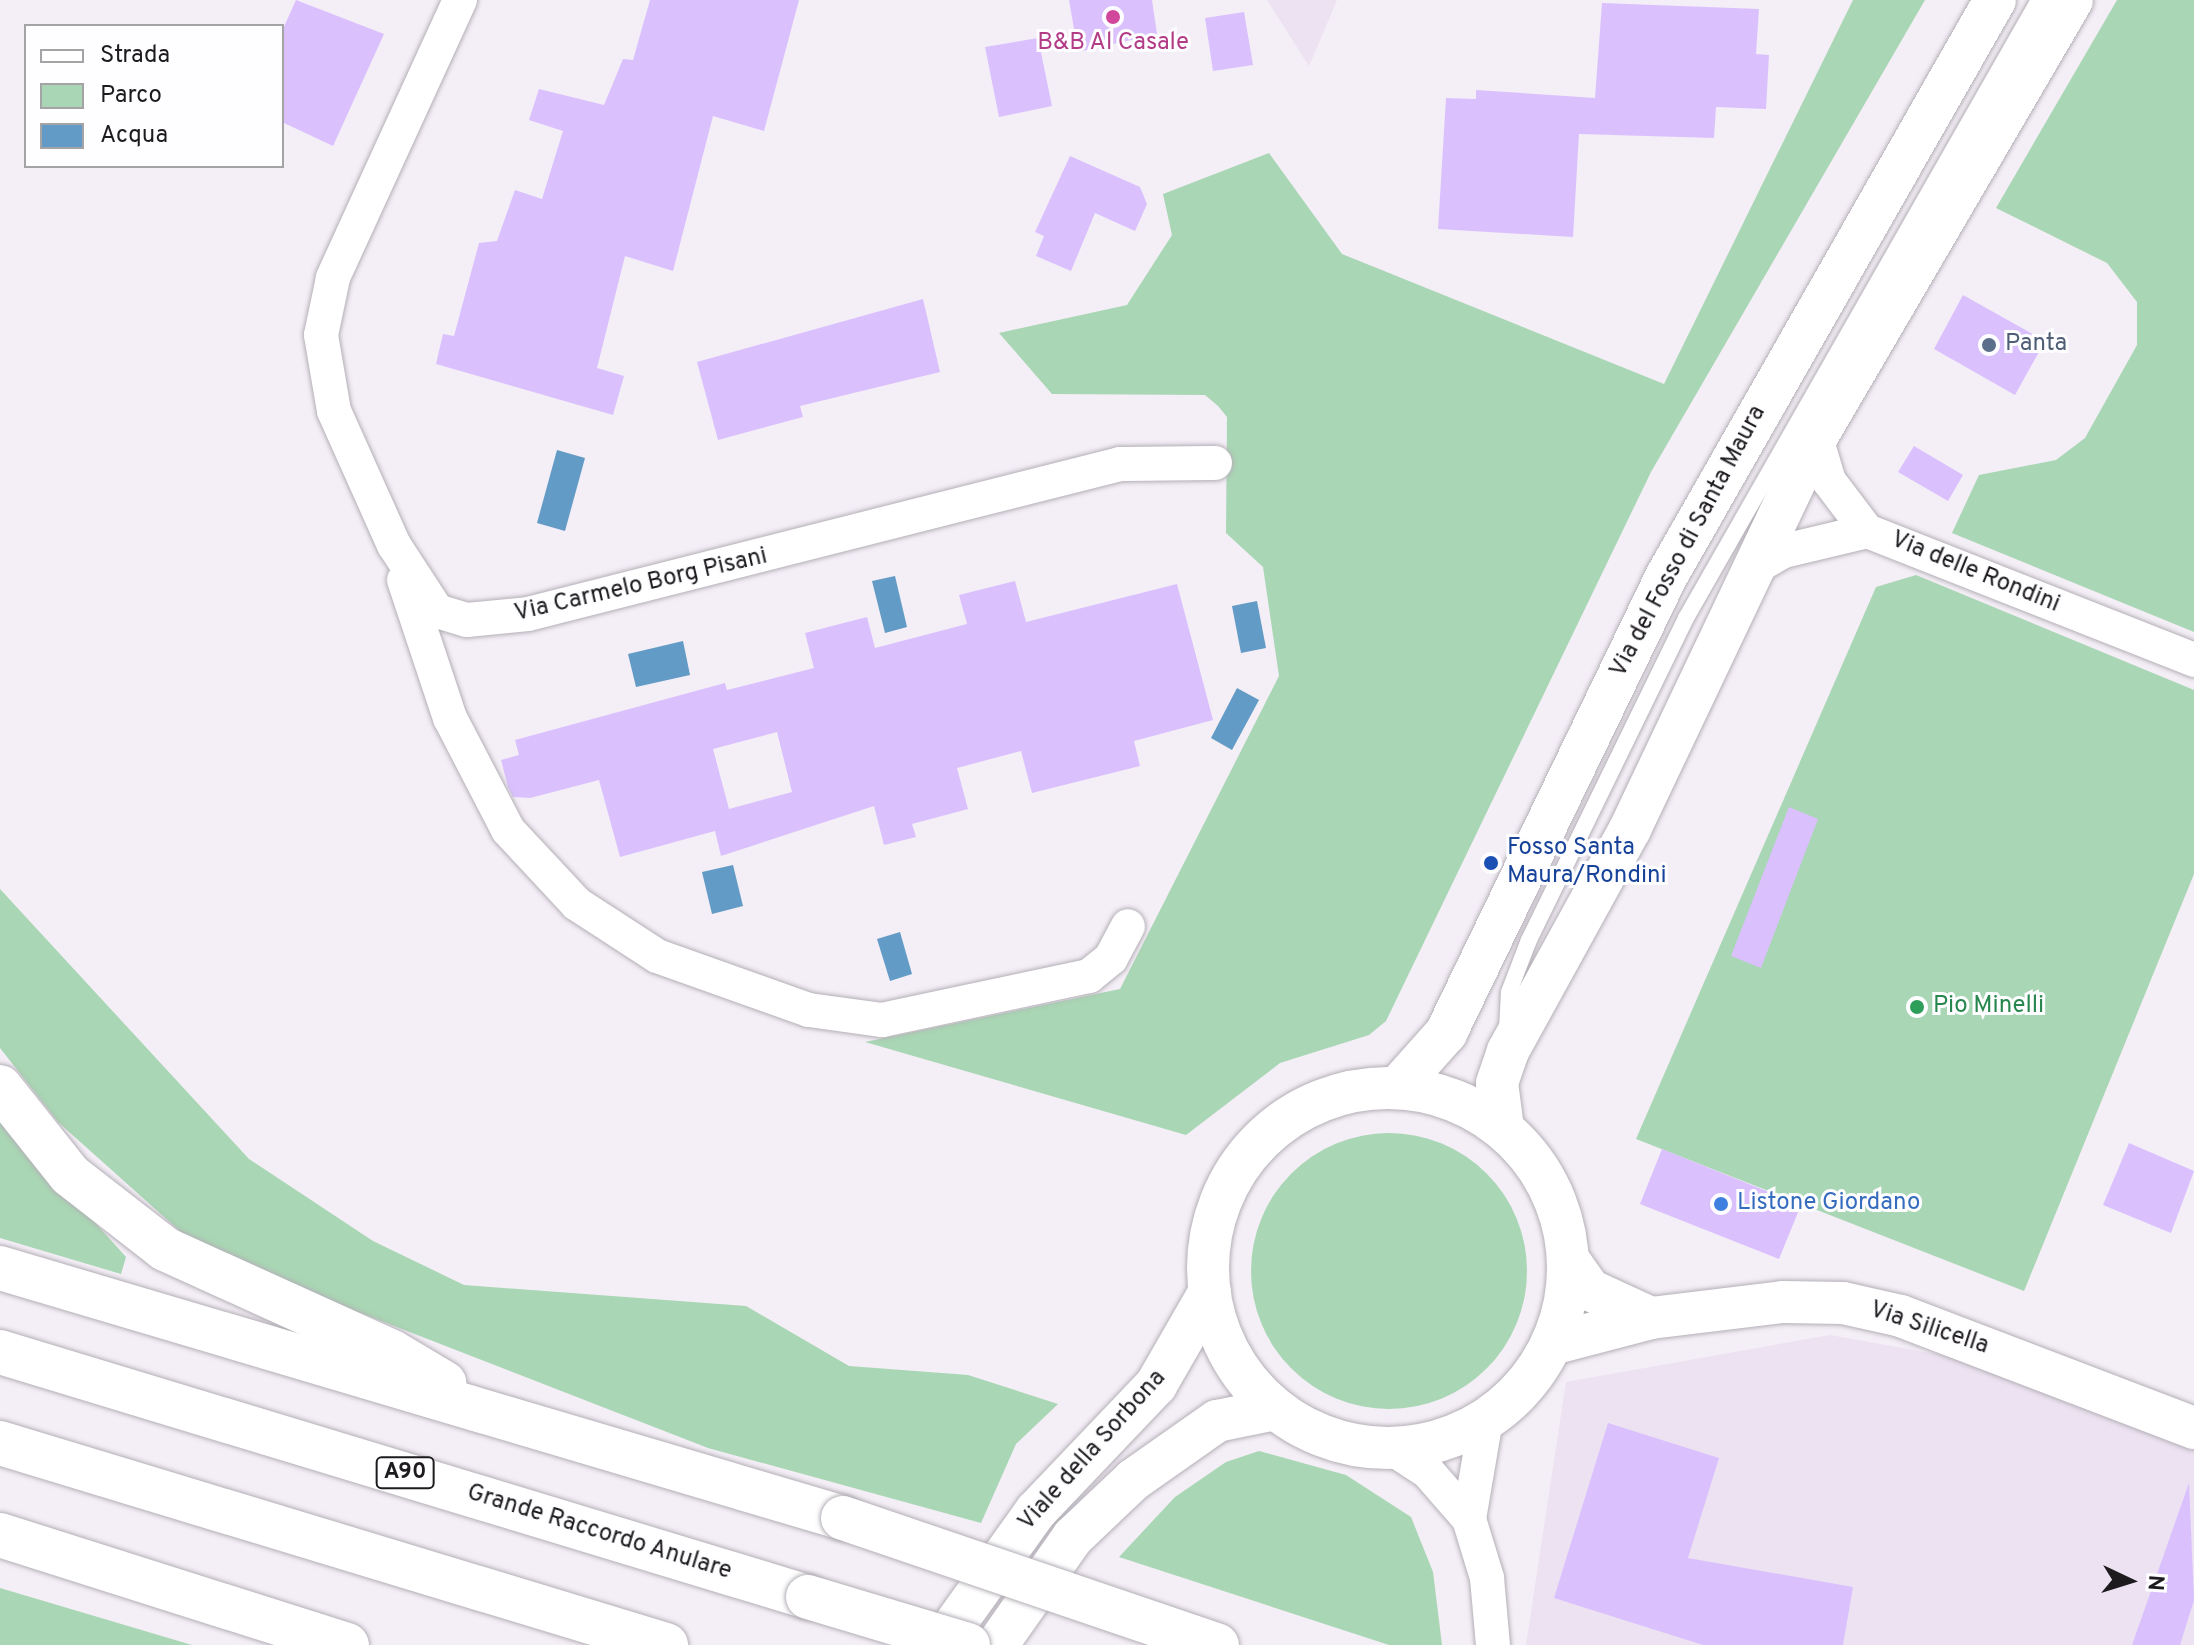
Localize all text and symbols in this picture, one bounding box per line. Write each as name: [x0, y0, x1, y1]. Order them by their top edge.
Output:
marker: B&B Al Casale: [1104, 8, 1122, 26]
legend: [24, 24, 284, 168]
place label: B&B Al Casale: [1037, 30, 1189, 58]
text: Strada: [100, 41, 170, 71]
text: Parco: [100, 81, 162, 111]
text: Acqua: [100, 121, 168, 151]
place label: Panta: [2005, 331, 2067, 359]
marker: Panta: [1980, 336, 1998, 354]
street label: Via del Fosso di Santa Maura: [1605, 401, 1773, 683]
street label: Via delle Rondini: [1887, 526, 2063, 620]
street label: Via Carmelo Borg Pisani: [512, 543, 770, 629]
place label: Fosso Santa Maura/Rondini: [1507, 835, 1667, 891]
marker: Fosso Santa Maura/Rondini: [1482, 854, 1500, 872]
place label: Pio Minelli: [1933, 993, 2044, 1021]
marker: Pio Minelli: [1908, 998, 1926, 1016]
place label: Listone Giordano: [1737, 1190, 1920, 1218]
marker: Listone Giordano: [1712, 1195, 1730, 1213]
street label: Via Silicella: [1866, 1296, 1992, 1362]
street label: Viale della Sorbona: [1013, 1365, 1173, 1537]
road number: A90: [375, 1455, 435, 1491]
street label: Grande Raccordo Anulare: [463, 1479, 735, 1587]
north arrow: [2090, 1541, 2170, 1621]
text: N: [2140, 1574, 2168, 1592]

